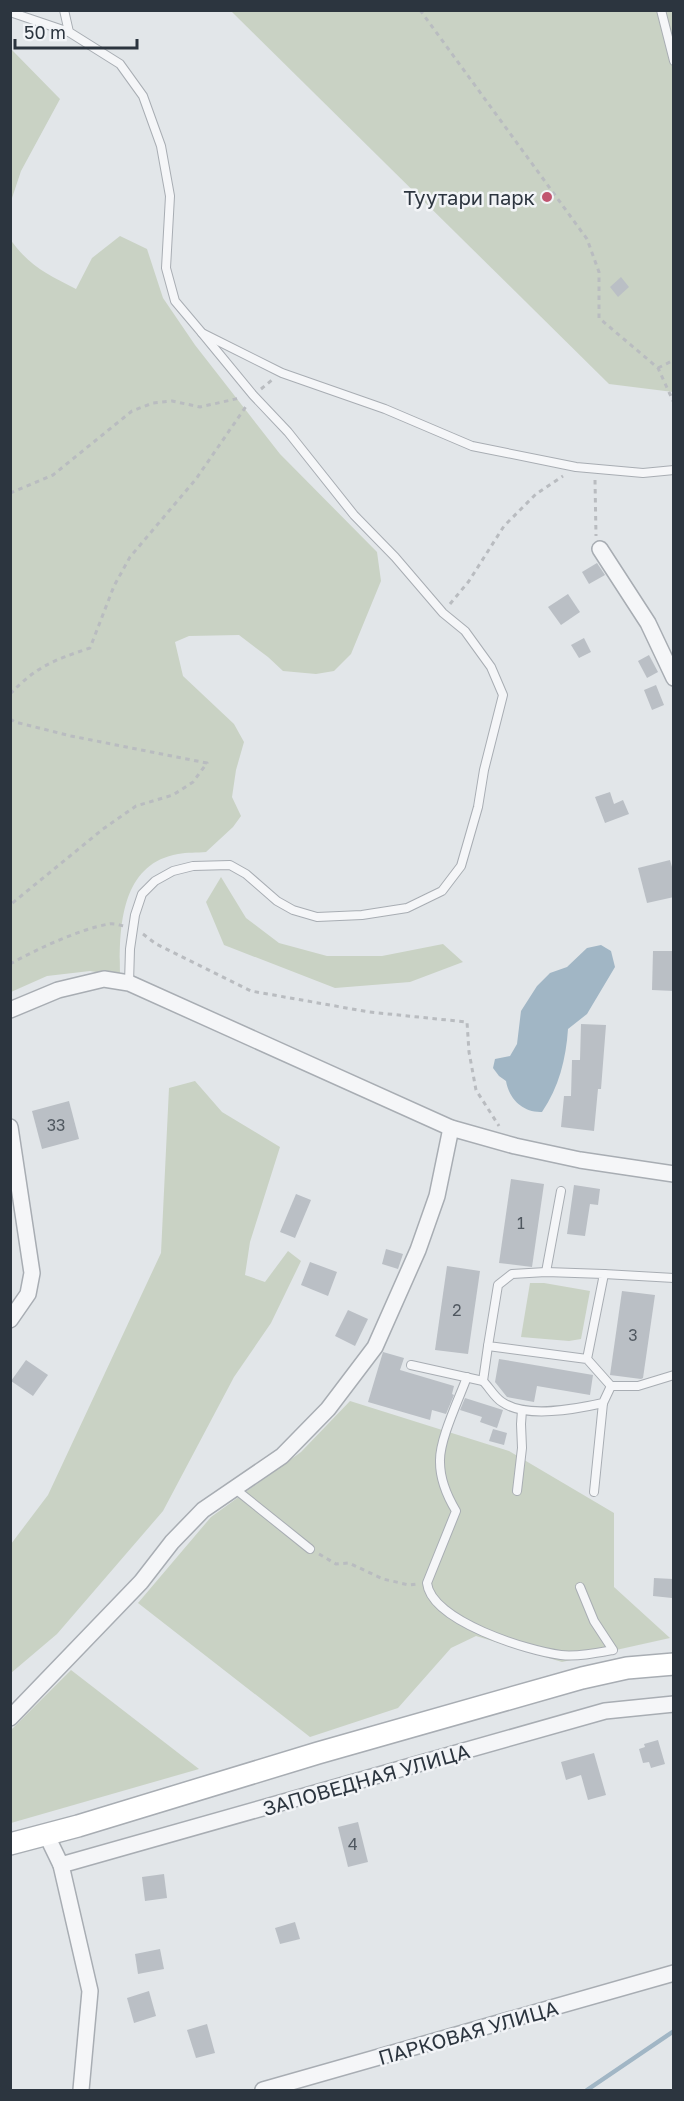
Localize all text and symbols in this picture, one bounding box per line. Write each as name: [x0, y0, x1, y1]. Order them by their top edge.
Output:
scale bar: [15, 12, 136, 50]
text: 50 m: [24, 21, 66, 43]
place label: Туутари парк: [404, 185, 535, 209]
marker: Туутари парк: [540, 190, 554, 204]
house number: 33: [47, 1115, 65, 1135]
house number: 1: [517, 1213, 525, 1233]
house number: 2: [452, 1300, 462, 1320]
house number: 3: [628, 1325, 638, 1345]
street label: ЗАПОВЕДНАЯ УЛИЦА: [260, 1738, 472, 1820]
house number: 4: [348, 1834, 358, 1854]
street label: ПАРКОВАЯ УЛИЦА: [375, 1995, 561, 2069]

